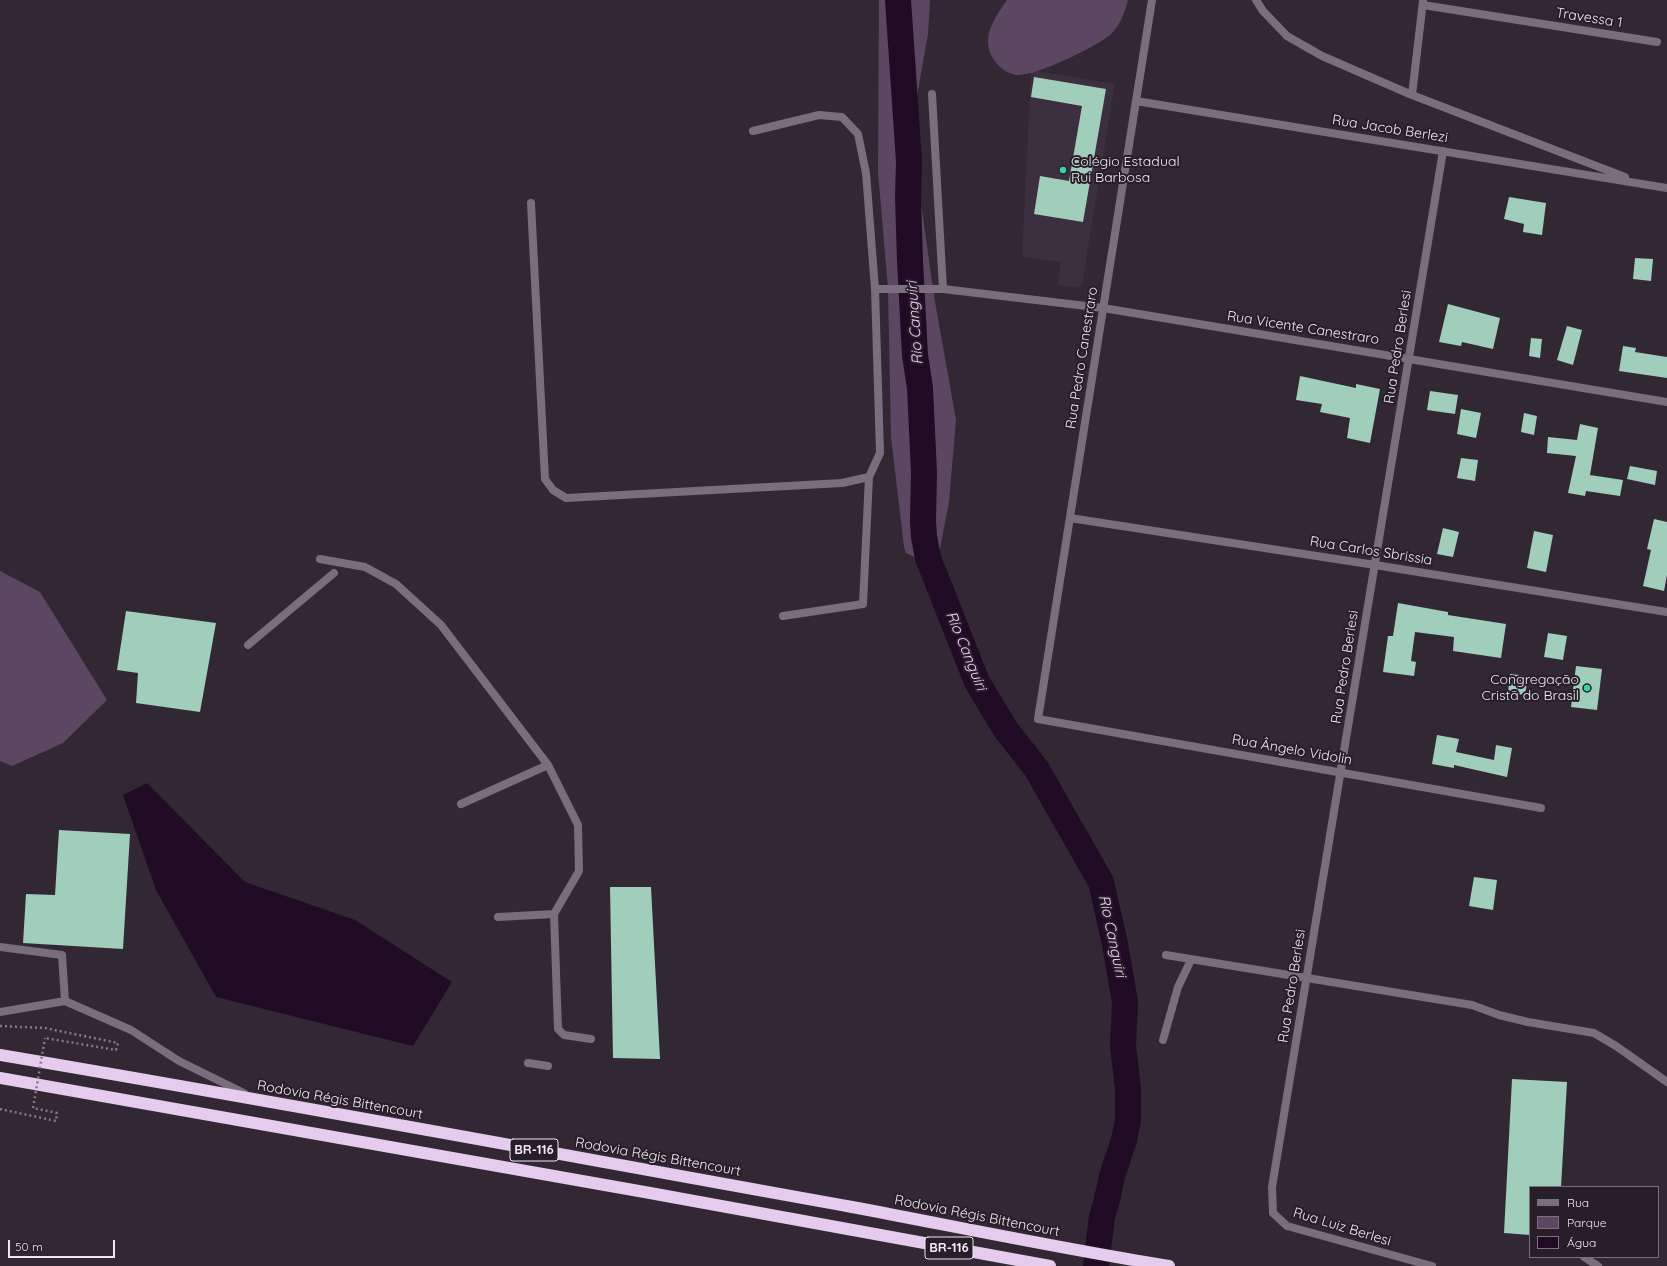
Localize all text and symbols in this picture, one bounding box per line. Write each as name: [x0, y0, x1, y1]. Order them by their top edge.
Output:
street label: Travessa 1: [1555, 4, 1623, 32]
street label: Rua Jacob Berlezi: [1331, 112, 1449, 146]
place label: Colégio Estadual Rui Barbosa: [1071, 154, 1180, 186]
marker: Colégio Estadual Rui Barbosa: [1058, 165, 1068, 175]
water label: Rio Canguiri: [903, 281, 927, 365]
street label: Rua Pedro Canestraro: [1062, 286, 1102, 430]
street label: Rua Pedro Berlesi: [1381, 289, 1415, 405]
street label: Rua Vicente Canestraro: [1226, 308, 1380, 348]
street label: Rua Carlos Sbrissia: [1309, 533, 1433, 569]
water label: Rio Canguiri: [942, 609, 990, 693]
street label: Rua Pedro Berlesi: [1328, 609, 1362, 725]
place label: Congregação Cristã do Brasil: [1481, 672, 1579, 704]
marker: Congregação Cristã do Brasil: [1582, 683, 1592, 693]
street label: Rua Ângelo Vidolin: [1230, 731, 1354, 769]
water label: Rio Canguiri: [1094, 893, 1130, 979]
street label: Rua Pedro Berlesi: [1275, 928, 1309, 1044]
street label: Rodovia Régis Bittencourt: [256, 1077, 424, 1123]
street label: Rodovia Régis Bittencourt: [574, 1134, 742, 1180]
road number: BR-116: [510, 1139, 558, 1161]
legend: [1529, 1186, 1659, 1258]
street label: Rodovia Régis Bittencourt: [893, 1192, 1061, 1240]
text: Rua: [1567, 1195, 1589, 1210]
street label: Rua Luiz Berlesi: [1291, 1204, 1393, 1250]
text: Parque: [1567, 1215, 1607, 1230]
scale bar: [10, 1232, 117, 1258]
text: Água: [1567, 1235, 1596, 1250]
road number: BR-116: [925, 1237, 973, 1259]
text: 50 m: [15, 1239, 43, 1254]

